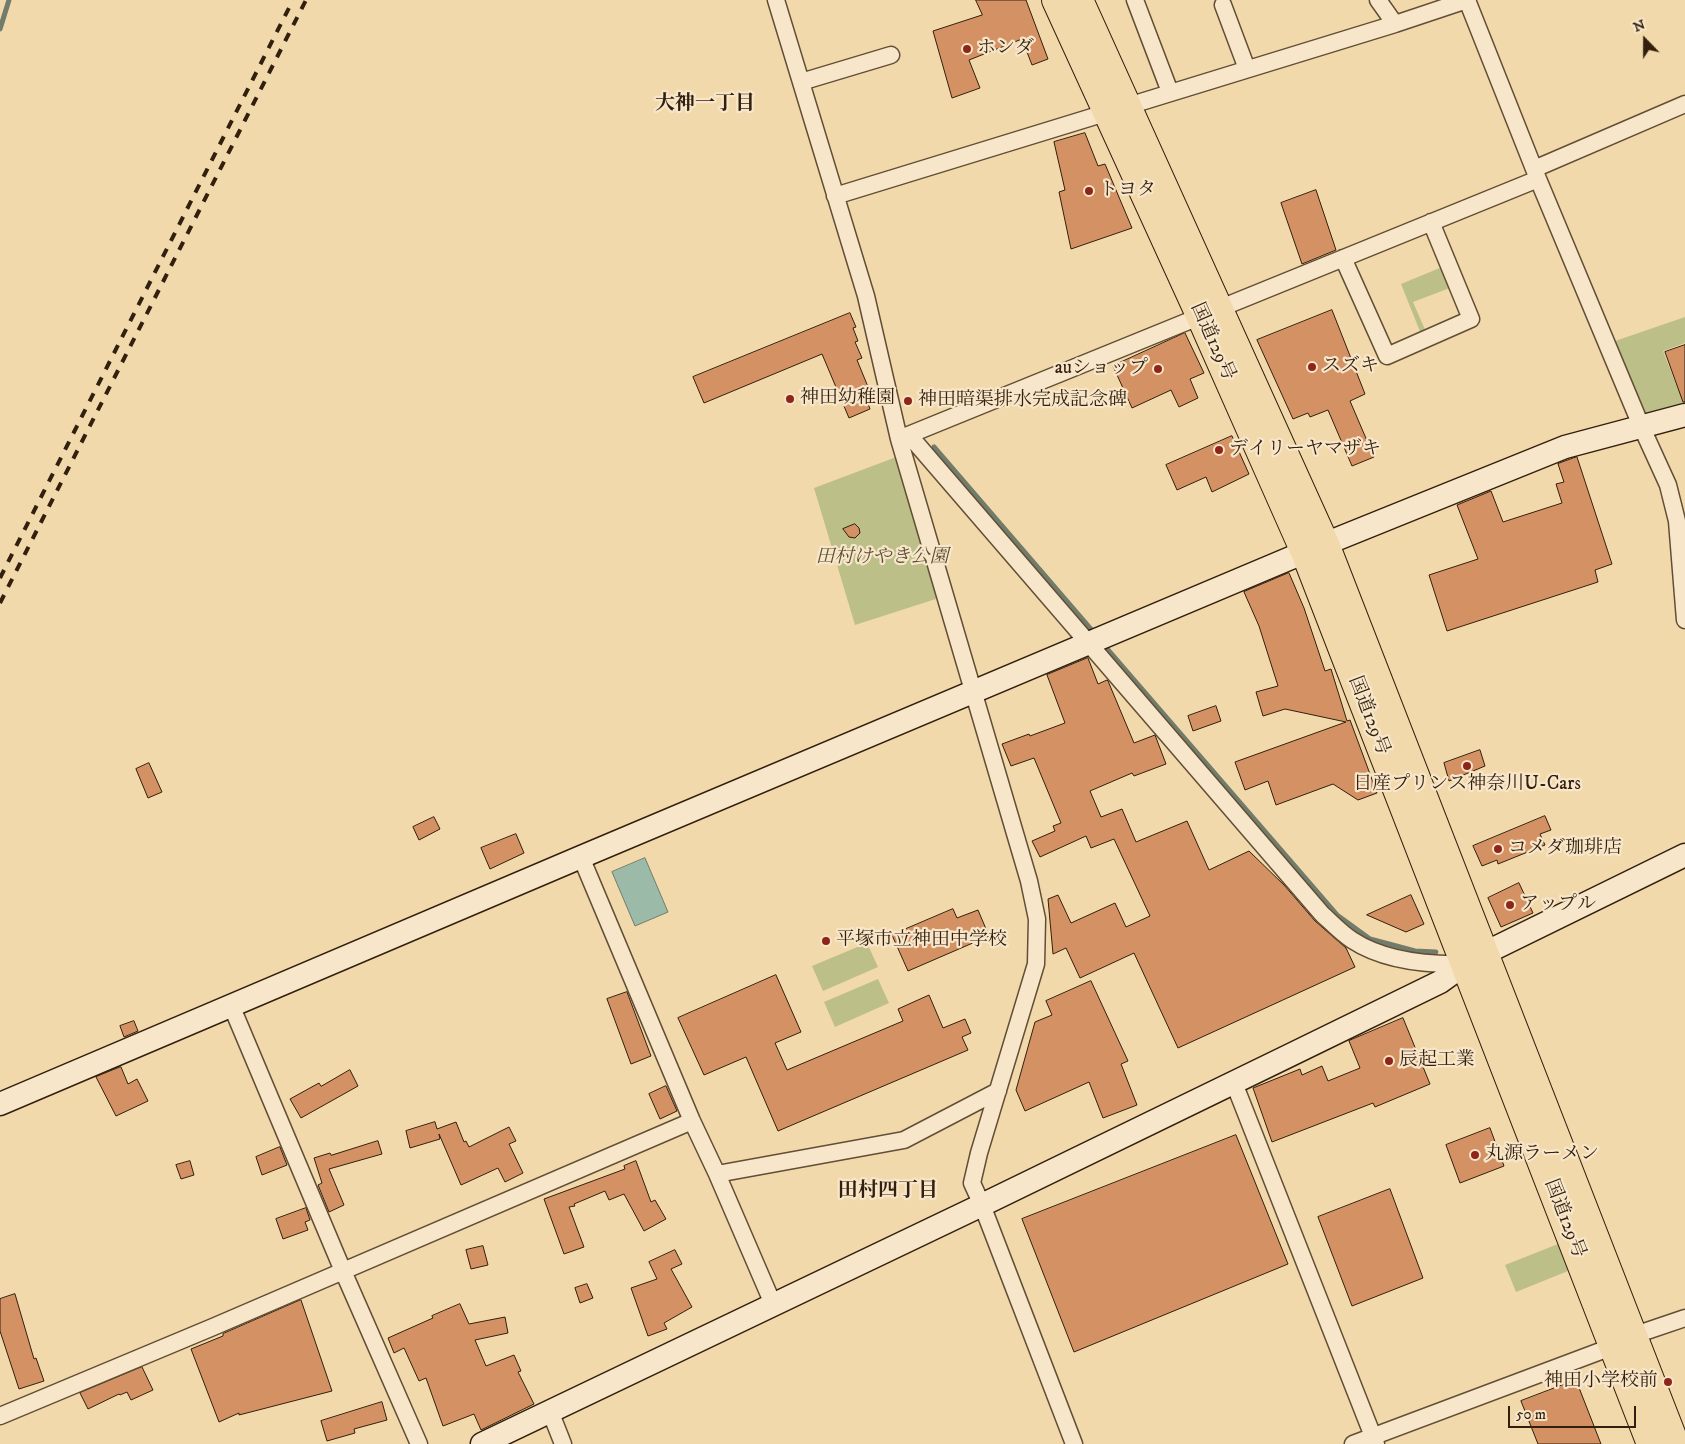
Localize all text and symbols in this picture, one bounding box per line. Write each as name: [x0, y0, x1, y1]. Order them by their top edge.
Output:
north arrow: [1620, 15, 1670, 65]
text: N: [1631, 16, 1648, 37]
place label: ホンダ: [977, 38, 1034, 60]
marker: ホンダ: [961, 43, 973, 55]
district label: 大神一丁目: [655, 93, 755, 117]
place label: トヨタ: [1099, 180, 1156, 202]
marker: トヨタ: [1083, 185, 1095, 197]
street label: 国道129号: [1185, 300, 1239, 384]
place label: スズキ: [1322, 356, 1379, 378]
place label: auショップ: [1055, 358, 1148, 380]
marker: スズキ: [1306, 361, 1318, 373]
marker: auショップ: [1152, 363, 1164, 375]
place label: 神田幼稚園: [800, 388, 895, 410]
place label: 神田暗渠排水完成記念碑: [918, 390, 1127, 412]
marker: 神田幼稚園: [784, 393, 796, 405]
marker: 神田暗渠排水完成記念碑: [902, 395, 914, 407]
place label: デイリーヤマザキ: [1229, 439, 1381, 461]
marker: デイリーヤマザキ: [1213, 444, 1225, 456]
park label: 田村けやき公園: [816, 547, 948, 569]
street label: 国道129号: [1343, 673, 1393, 759]
marker: 日産プリンス神奈川U-Cars: [1461, 760, 1473, 772]
place label: 日産プリンス神奈川U-Cars: [1353, 774, 1581, 796]
place label: コメダ珈琲店: [1508, 838, 1622, 860]
marker: コメダ珈琲店: [1492, 843, 1504, 855]
place label: アップル: [1520, 894, 1596, 916]
marker: アップル: [1504, 899, 1516, 911]
place label: 平塚市立神田中学校: [836, 930, 1007, 952]
marker: 平塚市立神田中学校: [820, 935, 832, 947]
place label: 辰起工業: [1399, 1050, 1475, 1072]
marker: 辰起工業: [1383, 1055, 1395, 1067]
place label: 丸源ラーメン: [1485, 1144, 1599, 1166]
marker: 丸源ラーメン: [1469, 1149, 1481, 1161]
street label: 国道129号: [1539, 1176, 1589, 1262]
district label: 田村四丁目: [838, 1180, 938, 1204]
place label: 神田小学校前: [1544, 1371, 1658, 1393]
marker: 神田小学校前: [1662, 1376, 1674, 1388]
scale bar: [1510, 1396, 1638, 1428]
text: 50 m: [1516, 1405, 1546, 1424]

